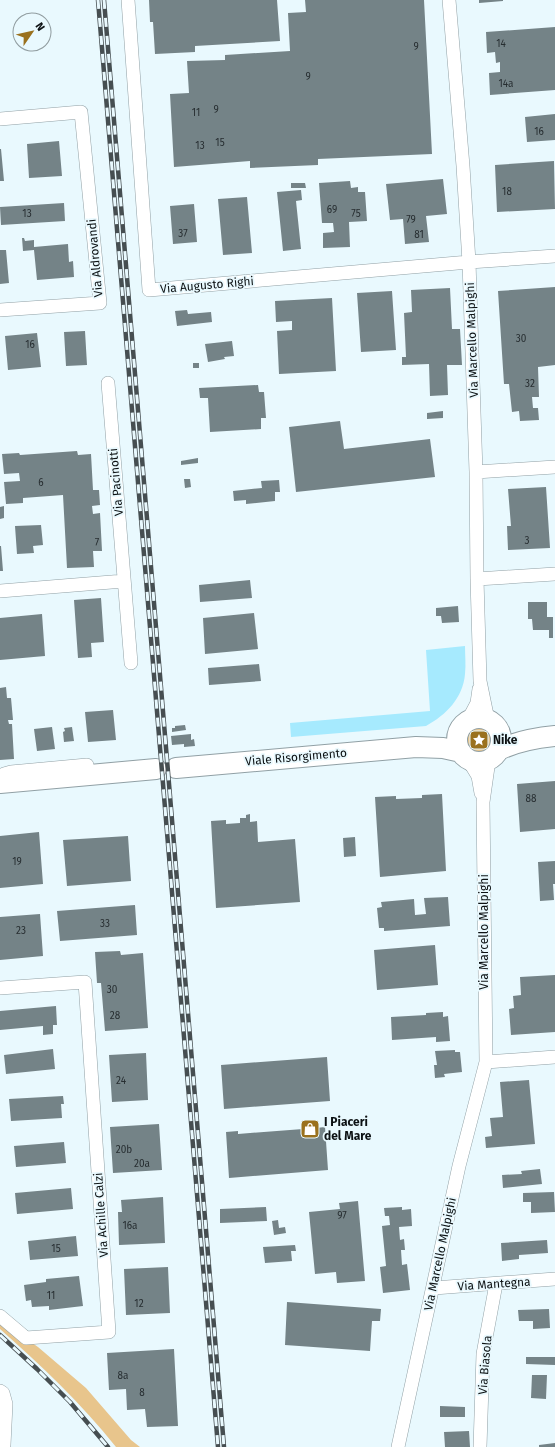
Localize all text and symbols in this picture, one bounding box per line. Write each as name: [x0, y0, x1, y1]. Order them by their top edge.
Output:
north arrow: [12, 12, 52, 52]
text: N: [32, 20, 47, 33]
house number: 14: [496, 38, 507, 50]
house number: 9: [413, 41, 419, 53]
house number: 9: [305, 71, 311, 83]
house number: 14a: [498, 78, 514, 90]
house number: 9: [213, 104, 219, 116]
house number: 11: [192, 107, 200, 119]
house number: 16: [534, 126, 544, 138]
house number: 15: [215, 137, 225, 149]
house number: 13: [195, 140, 205, 152]
house number: 18: [502, 186, 512, 198]
house number: 69: [327, 204, 337, 216]
house number: 13: [22, 208, 32, 220]
house number: 75: [351, 208, 361, 220]
house number: 79: [406, 214, 416, 226]
street label: Via Aldrovandi: [85, 218, 105, 298]
house number: 37: [178, 228, 188, 240]
house number: 81: [414, 229, 424, 241]
street label: Via Augusto Righi: [160, 274, 254, 296]
street label: Via Marcello Malpighi: [463, 282, 481, 398]
house number: 30: [516, 333, 527, 345]
house number: 16: [25, 339, 35, 351]
house number: 32: [525, 378, 535, 390]
street label: Via Pacinotti: [106, 448, 126, 516]
house number: 6: [38, 477, 44, 489]
house number: 3: [525, 535, 530, 547]
house number: 7: [95, 537, 100, 549]
place icon: Nike: [468, 729, 490, 751]
place label: Nike: [493, 733, 518, 747]
street label: Viale Risorgimento: [245, 746, 347, 768]
house number: 88: [525, 793, 537, 805]
house number: 19: [12, 856, 22, 868]
street label: Via Marcello Malpighi: [477, 874, 491, 990]
house number: 33: [100, 918, 110, 930]
house number: 23: [16, 925, 26, 937]
house number: 30: [107, 984, 118, 996]
house number: 28: [110, 1010, 121, 1022]
house number: 24: [116, 1075, 127, 1087]
place label: I Piaceri del Mare: [324, 1115, 372, 1143]
shop icon: I Piaceri del Mare: [299, 1118, 321, 1140]
house number: 20b: [116, 1144, 132, 1156]
house number: 20a: [134, 1158, 150, 1170]
street label: Via Achille Calzi: [91, 1172, 111, 1258]
street label: Via Marcello Malpighi: [421, 1196, 459, 1312]
house number: 97: [337, 1210, 347, 1222]
house number: 16a: [122, 1220, 138, 1232]
house number: 15: [51, 1243, 61, 1255]
street label: Via Mantegna: [457, 1274, 531, 1294]
house number: 11: [47, 1290, 55, 1302]
house number: 12: [134, 1298, 144, 1310]
street label: Via Biasola: [475, 1335, 495, 1395]
house number: 8a: [118, 1370, 128, 1382]
house number: 8: [139, 1387, 145, 1399]

